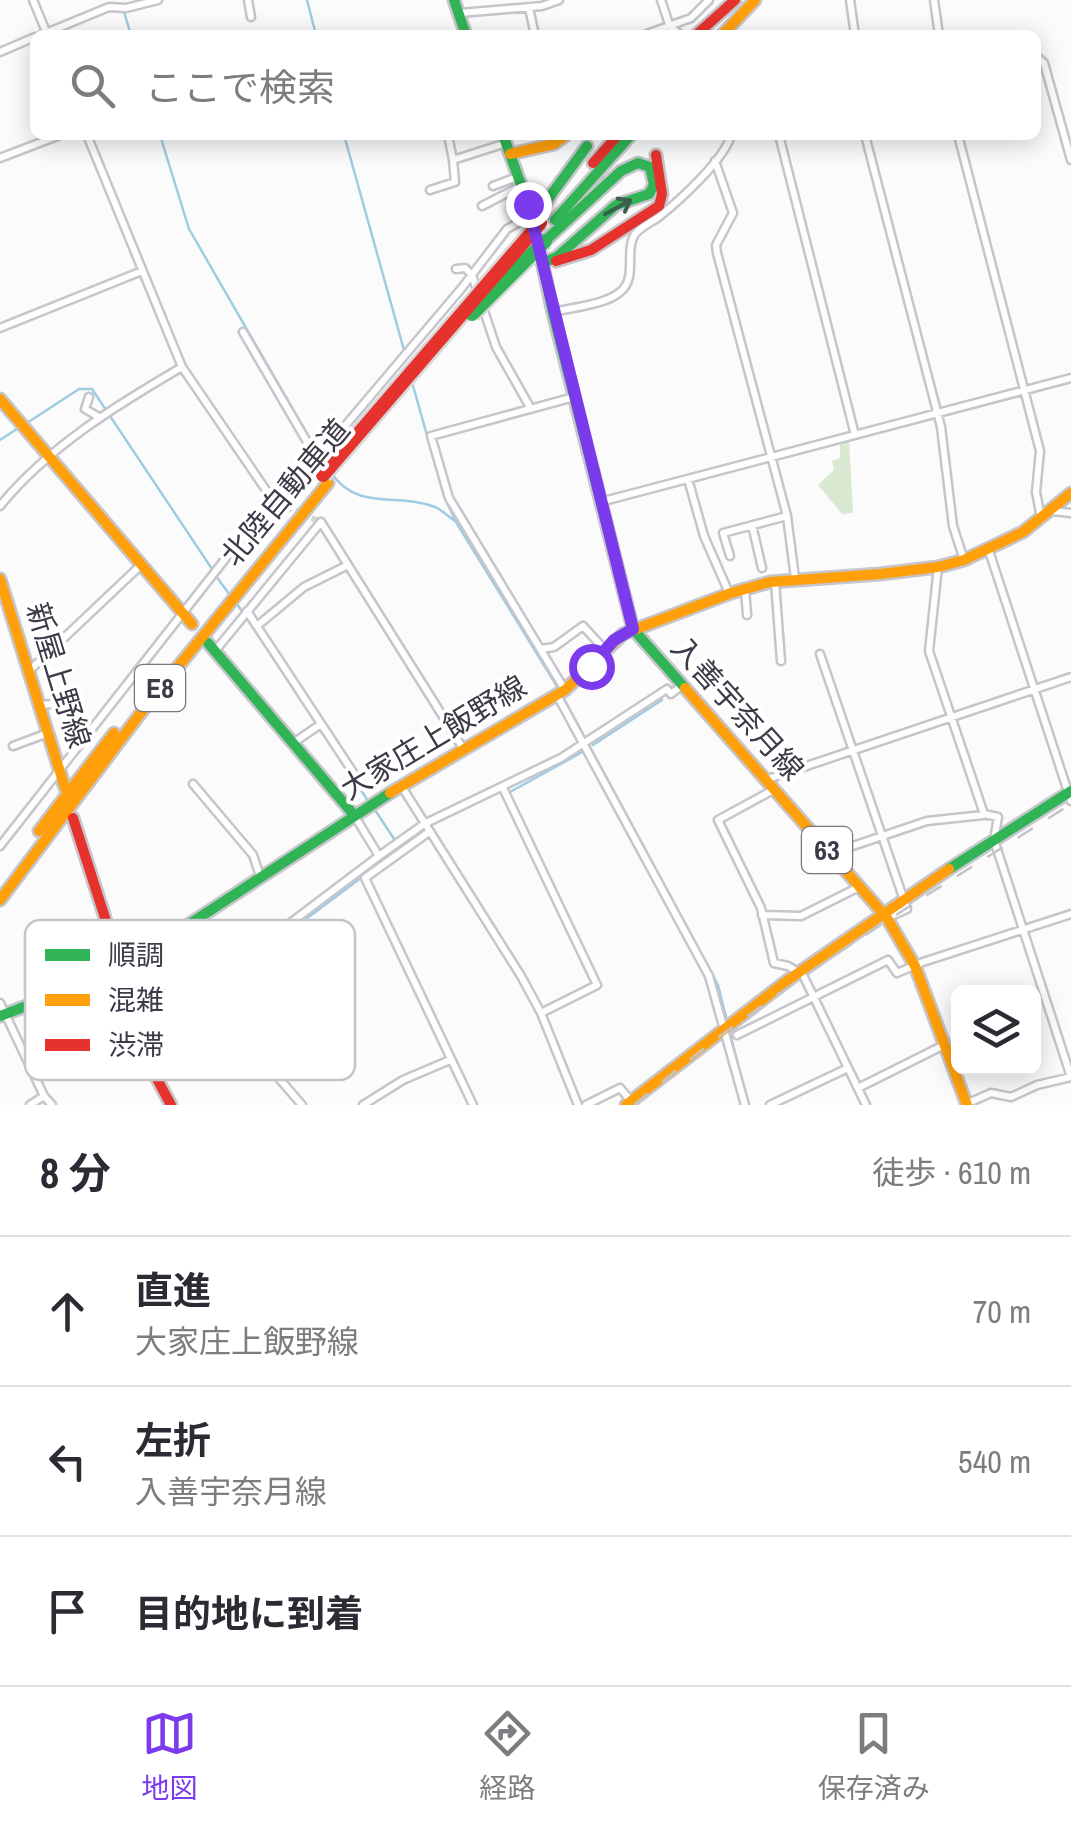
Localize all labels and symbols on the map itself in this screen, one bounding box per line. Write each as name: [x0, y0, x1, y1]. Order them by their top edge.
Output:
route end: [506, 182, 552, 228]
one-way arrow: [603, 197, 632, 216]
street label: 北陸自動車道: [212, 410, 358, 574]
street label: 新屋上野線: [18, 597, 100, 753]
street label: 入善宇奈月線: [663, 628, 813, 788]
route start: [569, 644, 615, 690]
road number: E8: [135, 665, 185, 711]
street label: 大家庄上飯野線: [333, 666, 533, 808]
road number: 63: [802, 827, 852, 873]
legend: [25, 920, 355, 1080]
text: 順調: [108, 936, 164, 974]
text: 混雑: [108, 981, 164, 1019]
text: 渋滞: [108, 1026, 164, 1064]

